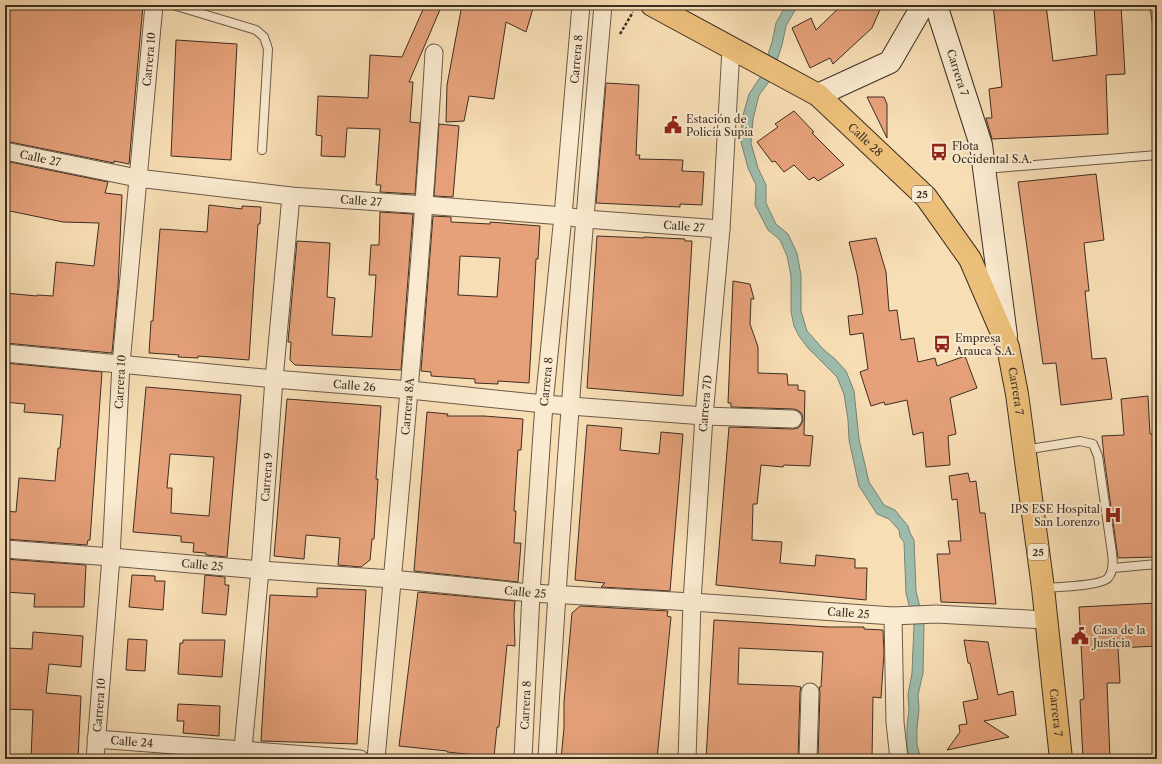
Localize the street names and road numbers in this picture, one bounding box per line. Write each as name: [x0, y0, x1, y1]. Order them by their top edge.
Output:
street label: Carrera 10: [140, 31, 158, 87]
street label: Carrera 8: [567, 34, 585, 84]
street label: Carrera 7: [944, 47, 972, 98]
street label: Calle 28: [845, 120, 886, 160]
street label: Calle 27: [18, 147, 63, 169]
road number: 25: [912, 186, 932, 202]
street label: Calle 27: [340, 192, 383, 209]
street label: Calle 27: [663, 218, 706, 235]
street label: Carrera 10: [112, 354, 129, 409]
street label: Carrera 8: [537, 357, 556, 407]
street label: Carrera 7: [1005, 366, 1027, 416]
street label: Carrera 7D: [696, 374, 715, 432]
street label: Carrera 8A: [398, 376, 417, 436]
street label: Calle 26: [333, 377, 377, 394]
street label: Carrera 9: [258, 452, 276, 502]
road number: 25: [1028, 544, 1048, 560]
street label: Calle 25: [181, 556, 224, 574]
street label: Calle 25: [503, 583, 547, 601]
street label: Calle 25: [827, 604, 870, 621]
street label: Carrera 10: [90, 677, 108, 733]
street label: Carrera 8: [517, 680, 534, 730]
street label: Carrera 7: [1047, 688, 1066, 738]
street label: Calle 24: [110, 733, 154, 750]

